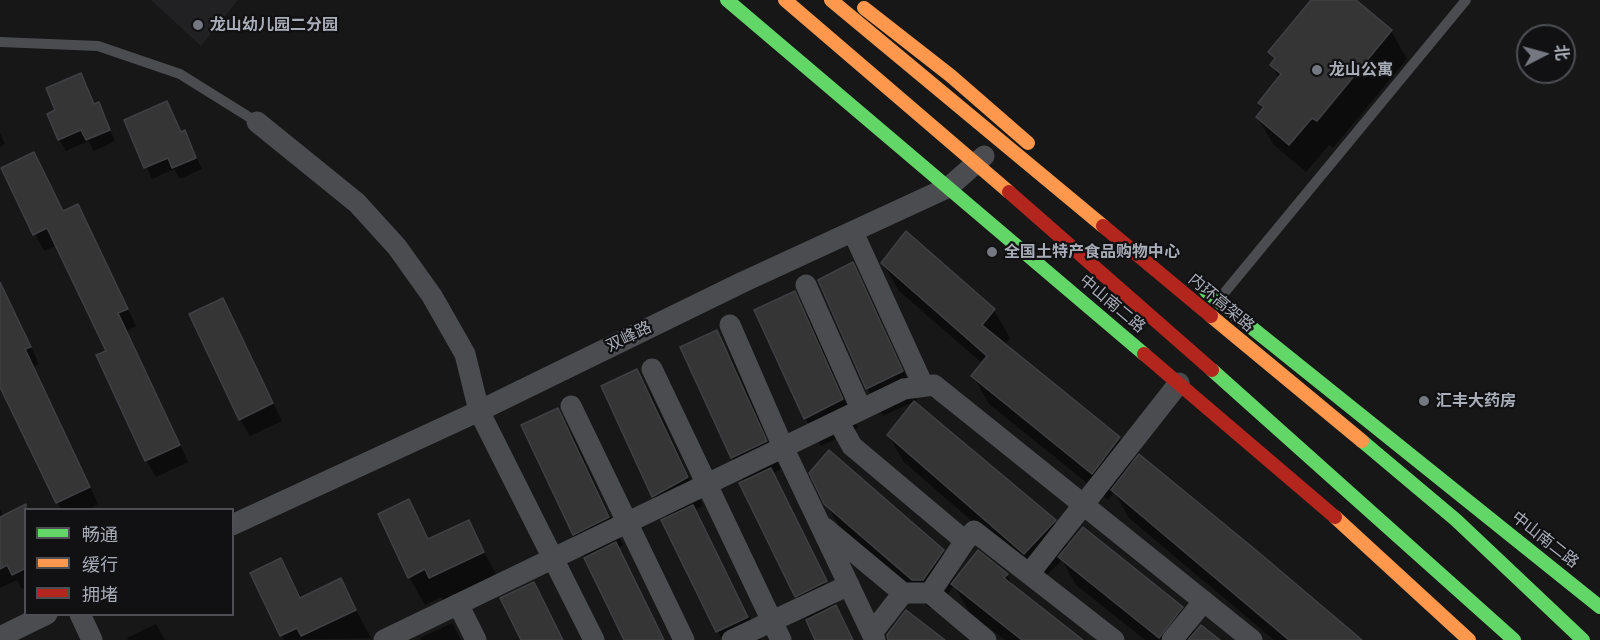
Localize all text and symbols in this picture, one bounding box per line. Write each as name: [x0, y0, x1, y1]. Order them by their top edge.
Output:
place label: 龙山幼儿园二分园: [210, 15, 338, 35]
marker: 龙山幼儿园二分园: [191, 18, 205, 32]
north arrow: [1516, 24, 1576, 84]
text: 北: [1551, 43, 1573, 61]
place label: 龙山公寓: [1329, 60, 1393, 80]
marker: 龙山公寓: [1310, 63, 1324, 77]
place label: 全国土特产食品购物中心: [1004, 242, 1180, 262]
marker: 全国土特产食品购物中心: [985, 245, 999, 259]
street label: 内环高架路: [1184, 270, 1258, 336]
street label: 中山南二路: [1075, 271, 1149, 337]
street label: 双峰路: [603, 318, 655, 356]
place label: 汇丰大药房: [1436, 391, 1516, 411]
marker: 汇丰大药房: [1417, 394, 1431, 408]
legend: [24, 508, 234, 616]
street label: 中山南二路: [1508, 508, 1582, 572]
text: 畅通: [82, 523, 118, 546]
text: 缓行: [82, 553, 118, 576]
text: 拥堵: [82, 583, 118, 606]

